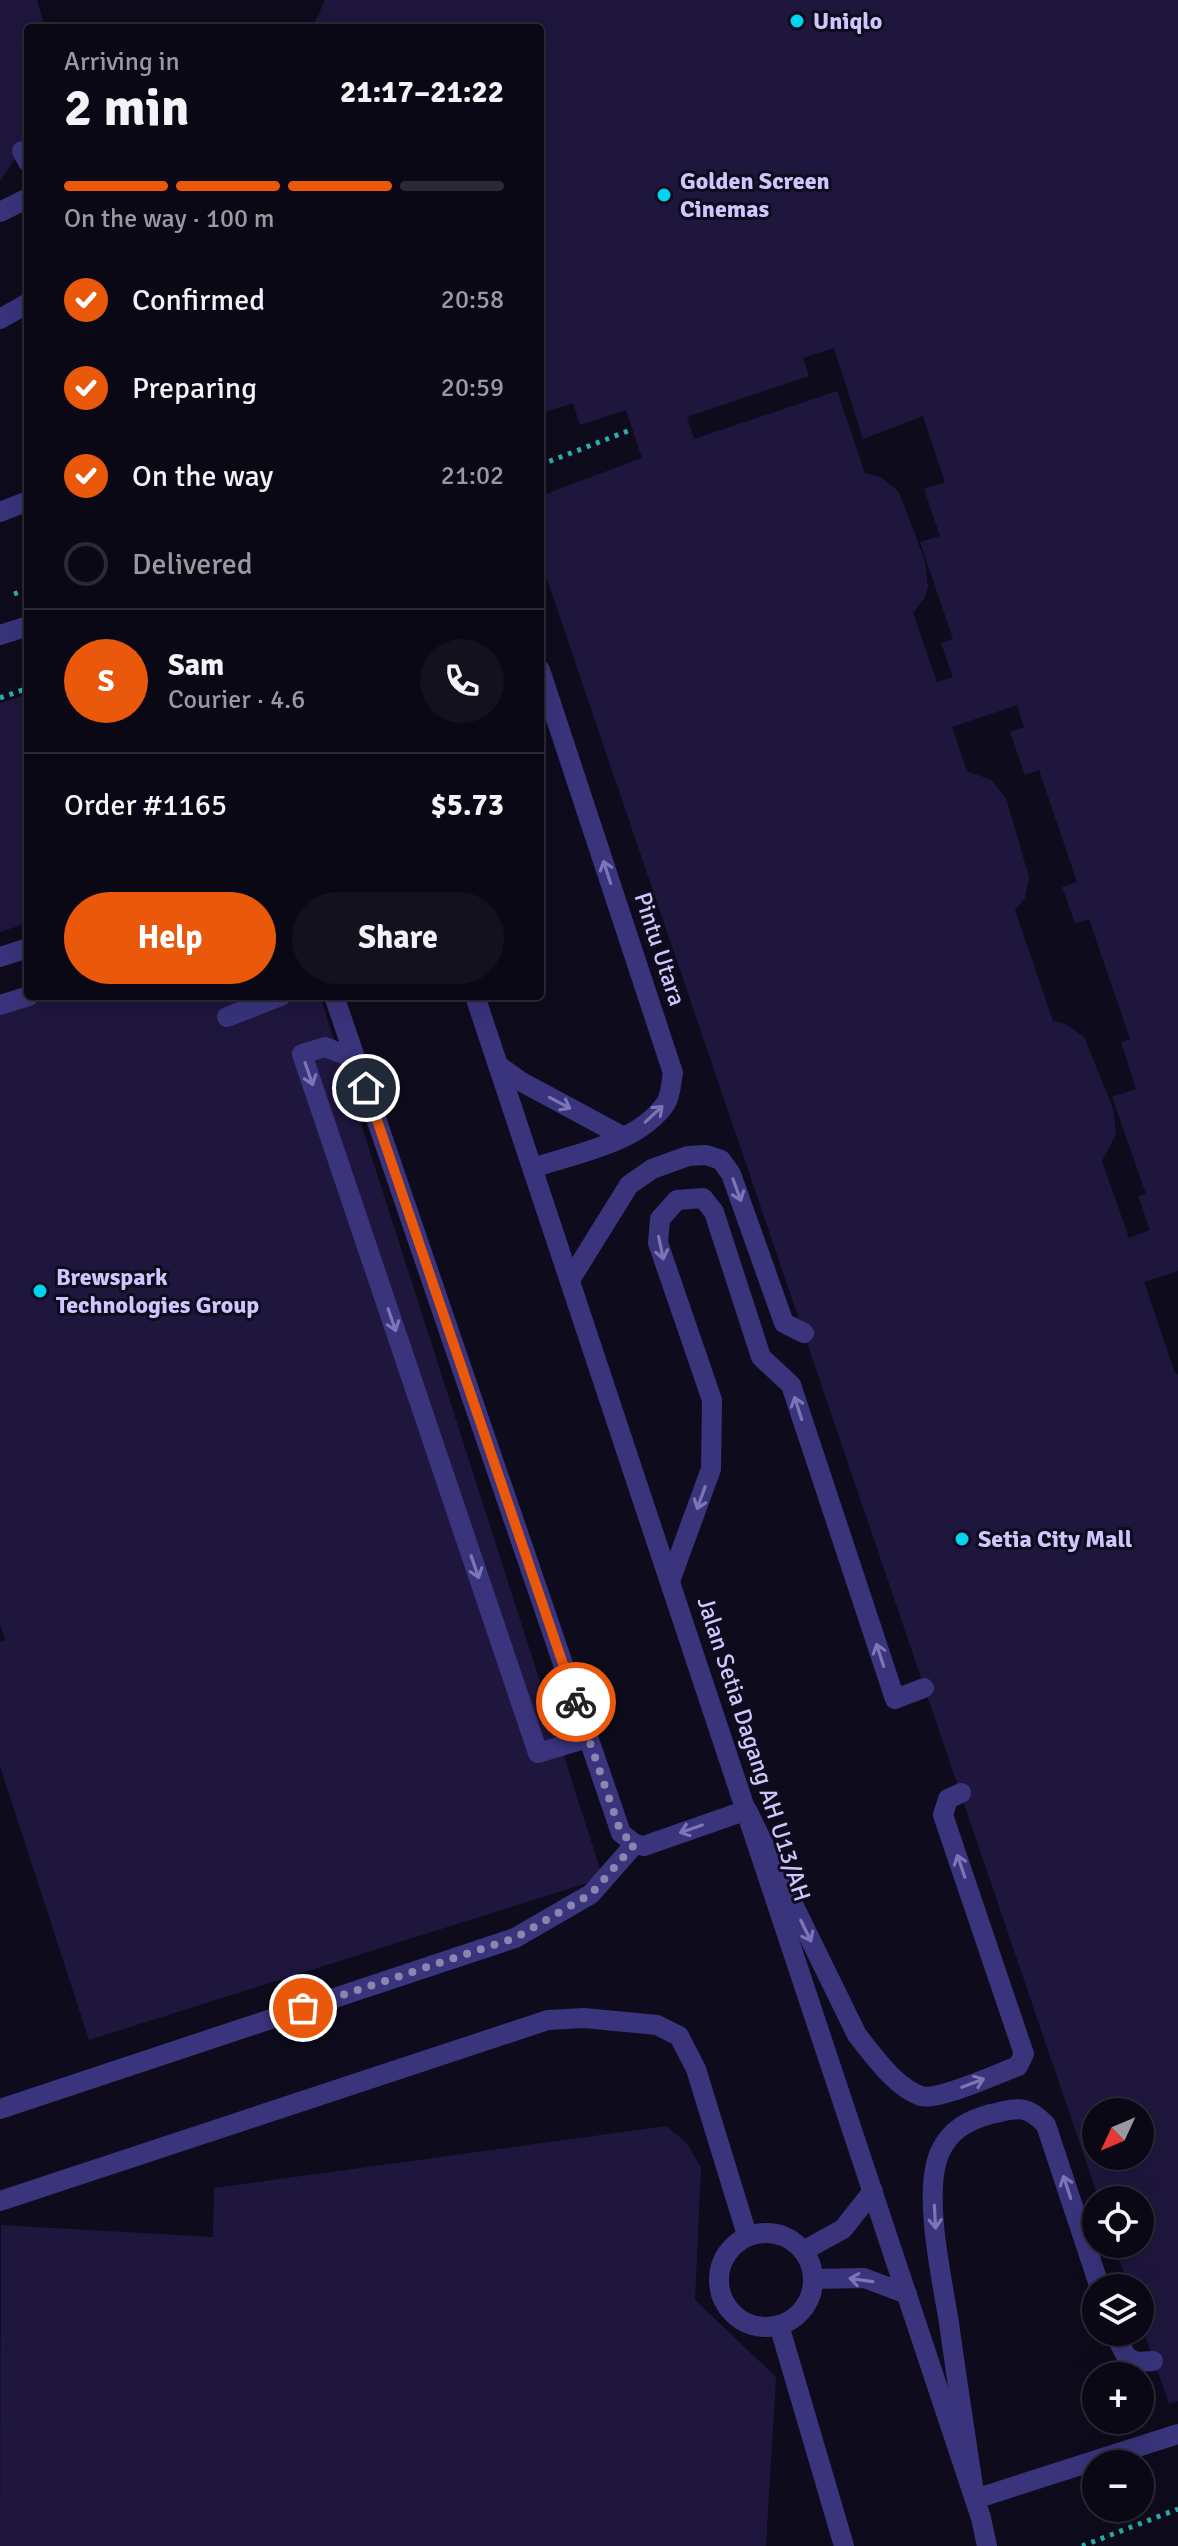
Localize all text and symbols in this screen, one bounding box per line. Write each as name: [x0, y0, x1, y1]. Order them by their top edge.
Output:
place label: Uniqlo: [813, 6, 882, 36]
marker: Uniqlo: [788, 12, 806, 30]
text: Arriving in: [64, 46, 180, 78]
text: 21:17–21:22: [340, 74, 504, 111]
text: 2 min: [64, 76, 190, 140]
place label: Golden Screen Cinemas: [680, 166, 830, 224]
marker: Golden Screen Cinemas: [655, 186, 673, 204]
text: On the way · 100 m: [64, 203, 274, 235]
icon: check: [64, 278, 108, 322]
text: Confirmed: [132, 282, 265, 319]
text: 20:58: [441, 284, 504, 316]
icon: check: [64, 366, 108, 410]
text: Preparing: [132, 370, 257, 407]
text: 20:59: [441, 372, 504, 404]
icon: check: [64, 454, 108, 498]
text: On the way: [132, 458, 273, 495]
text: 21:02: [441, 460, 504, 492]
text: Delivered: [132, 546, 253, 583]
button: phone: [420, 639, 504, 723]
text: Sam: [168, 647, 224, 684]
text: S: [98, 663, 114, 700]
text: Courier · 4.6: [168, 684, 305, 716]
text: Order #1165: [64, 787, 227, 824]
text: $5.73: [431, 787, 504, 824]
one-way arrow: [598, 859, 613, 884]
street label: Pintu Utara: [628, 888, 692, 1010]
button: Help: [64, 892, 276, 984]
button: Share: [292, 892, 504, 984]
pin: [332, 1054, 400, 1122]
one-way arrow: [302, 1061, 317, 1086]
icon: home: [344, 1066, 388, 1110]
one-way arrow: [547, 1095, 571, 1111]
one-way arrow: [644, 1105, 664, 1124]
one-way arrow: [730, 1177, 745, 1202]
one-way arrow: [655, 1235, 670, 1260]
place label: Brewspark Technologies Group: [56, 1262, 259, 1320]
marker: Brewspark Technologies Group: [31, 1282, 49, 1300]
one-way arrow: [385, 1308, 400, 1333]
one-way arrow: [790, 1396, 805, 1421]
one-way arrow: [693, 1485, 707, 1509]
place label: Setia City Mall: [978, 1524, 1133, 1554]
marker: Setia City Mall: [953, 1530, 971, 1548]
one-way arrow: [469, 1554, 484, 1579]
street label: Jalan Setia Dagang AH U13/AH: [691, 1593, 817, 1905]
one-way arrow: [872, 1642, 887, 1667]
courier: [536, 1662, 616, 1742]
icon: bike: [554, 1680, 598, 1724]
one-way arrow: [679, 1823, 704, 1838]
one-way arrow: [952, 1854, 967, 1879]
one-way arrow: [798, 1918, 814, 1942]
pin: [269, 1974, 337, 2042]
icon: bag: [281, 1986, 325, 2030]
one-way arrow: [960, 2075, 985, 2089]
north arrow: [1082, 2098, 1154, 2170]
map controls: [1082, 2098, 1154, 2522]
one-way arrow: [1058, 2175, 1073, 2200]
button: locate: [1082, 2186, 1154, 2258]
one-way arrow: [928, 2203, 943, 2230]
one-way arrow: [849, 2272, 875, 2287]
button: layers: [1082, 2274, 1154, 2346]
button: +: [1082, 2362, 1154, 2434]
button: −: [1082, 2450, 1154, 2522]

